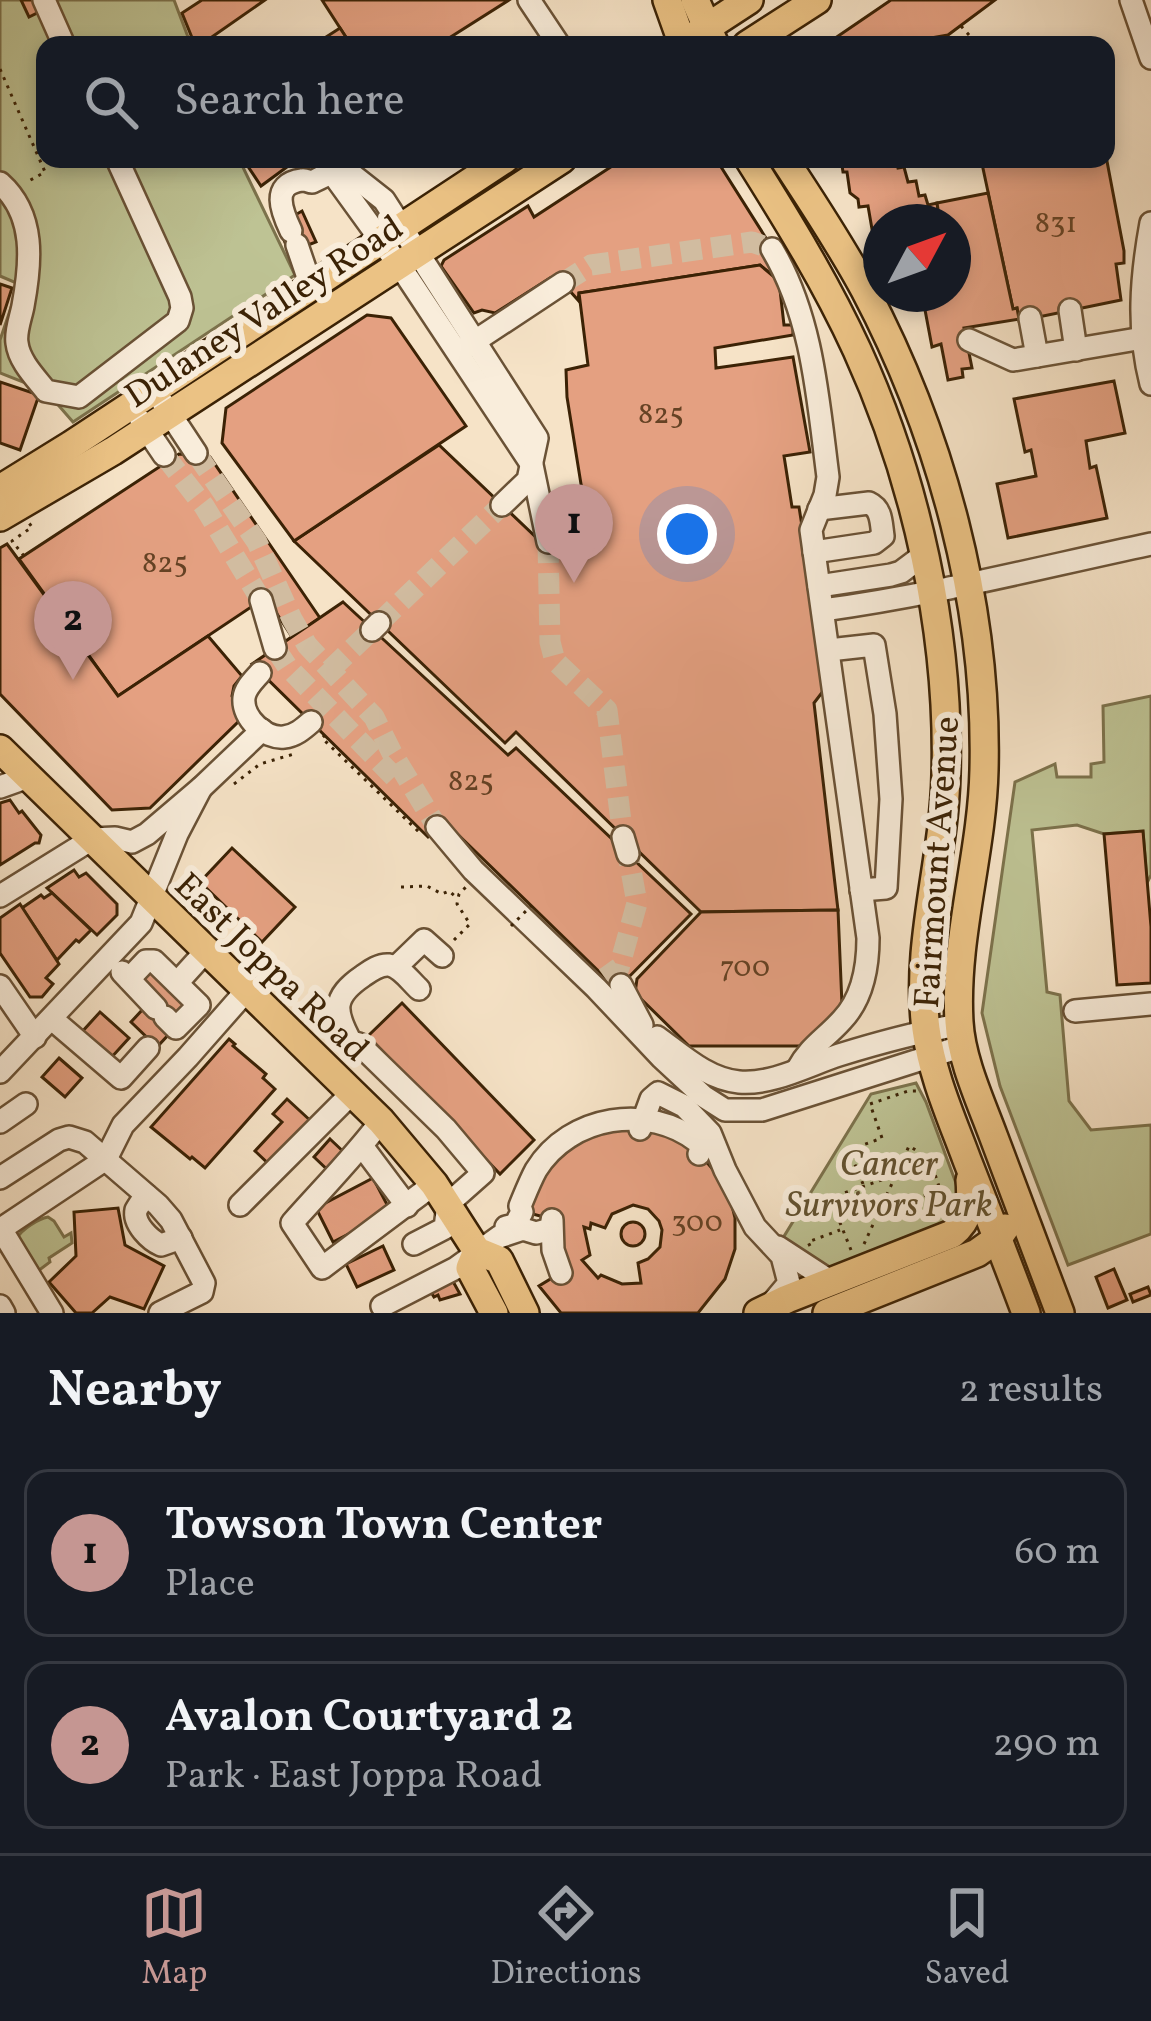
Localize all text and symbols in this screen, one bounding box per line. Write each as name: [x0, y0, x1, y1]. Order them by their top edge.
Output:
search box: [36, 36, 1115, 168]
icon: search: [78, 69, 144, 135]
text: Search here: [174, 71, 405, 134]
house number: 831: [1035, 203, 1077, 245]
north arrow: [863, 204, 971, 312]
street label: Dulaney Valley Road: [116, 205, 414, 422]
house number: 825: [638, 394, 684, 436]
pin: 1: [535, 484, 613, 583]
your location: [657, 504, 717, 564]
house number: 825: [142, 543, 188, 585]
pin: 2: [34, 581, 112, 680]
street label: Fairmount Avenue: [904, 715, 974, 1010]
house number: 825: [448, 761, 494, 803]
street label: East Joppa Road: [162, 863, 379, 1075]
house number: 700: [720, 947, 770, 989]
park label: Cancer Survivors Park: [786, 1141, 992, 1232]
house number: 300: [671, 1202, 723, 1244]
text: Nearby: [48, 1356, 222, 1427]
text: 2 results: [959, 1364, 1103, 1418]
text: Towson Town Center: [165, 1495, 602, 1558]
text: 1: [82, 1526, 98, 1580]
text: 60 m: [1015, 1526, 1100, 1580]
text: Place: [165, 1558, 255, 1612]
text: Avalon Courtyard 2: [165, 1687, 574, 1750]
text: 2: [80, 1718, 100, 1772]
text: 290 m: [993, 1718, 1100, 1772]
text: Park · East Joppa Road: [165, 1750, 543, 1804]
tab: Map: [141, 1880, 208, 1998]
tab: Directions: [490, 1880, 642, 1998]
tab: Saved: [925, 1880, 1010, 1998]

